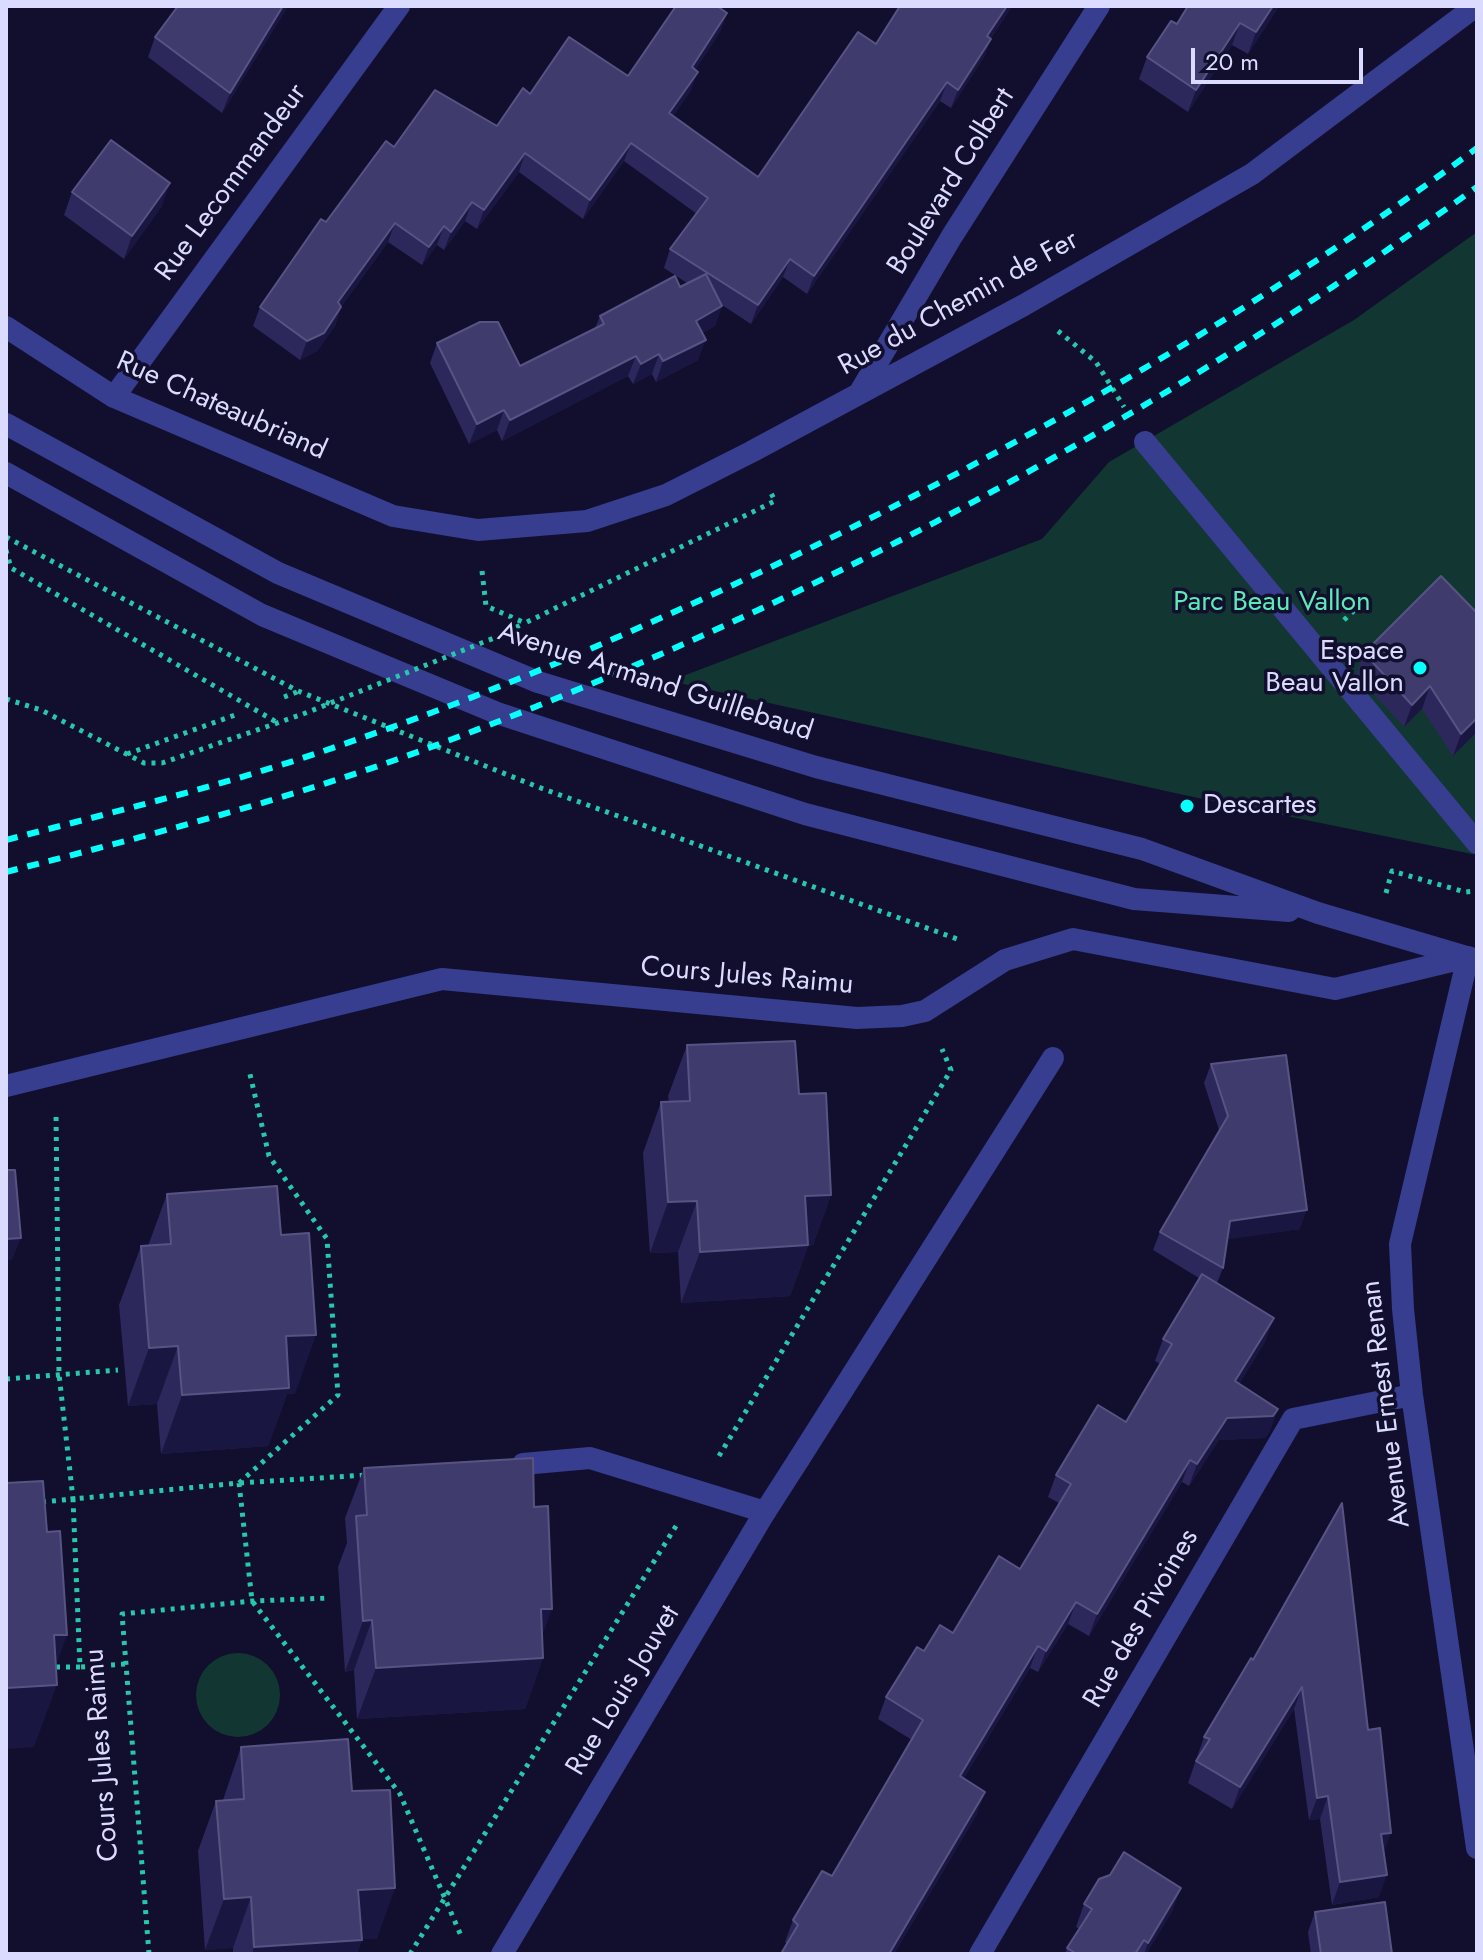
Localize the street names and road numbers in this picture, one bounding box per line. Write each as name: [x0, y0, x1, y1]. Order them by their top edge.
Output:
street label: Rue Lecommandeur: [149, 78, 315, 288]
street label: Boulevard Colbert: [881, 83, 1023, 281]
street label: Rue du Chemin de Fer: [833, 224, 1085, 384]
street label: Rue Chateaubriand: [111, 346, 331, 468]
street label: Avenue Armand Guillebaud: [493, 616, 817, 750]
street label: Cours Jules Raimu: [639, 951, 855, 1003]
street label: Avenue Ernest Renan: [1355, 1278, 1419, 1530]
street label: Rue des Pivoines: [1077, 1524, 1207, 1714]
street label: Rue Louis Jouvet: [560, 1600, 688, 1782]
street label: Cours Jules Raimu: [79, 1647, 127, 1863]

